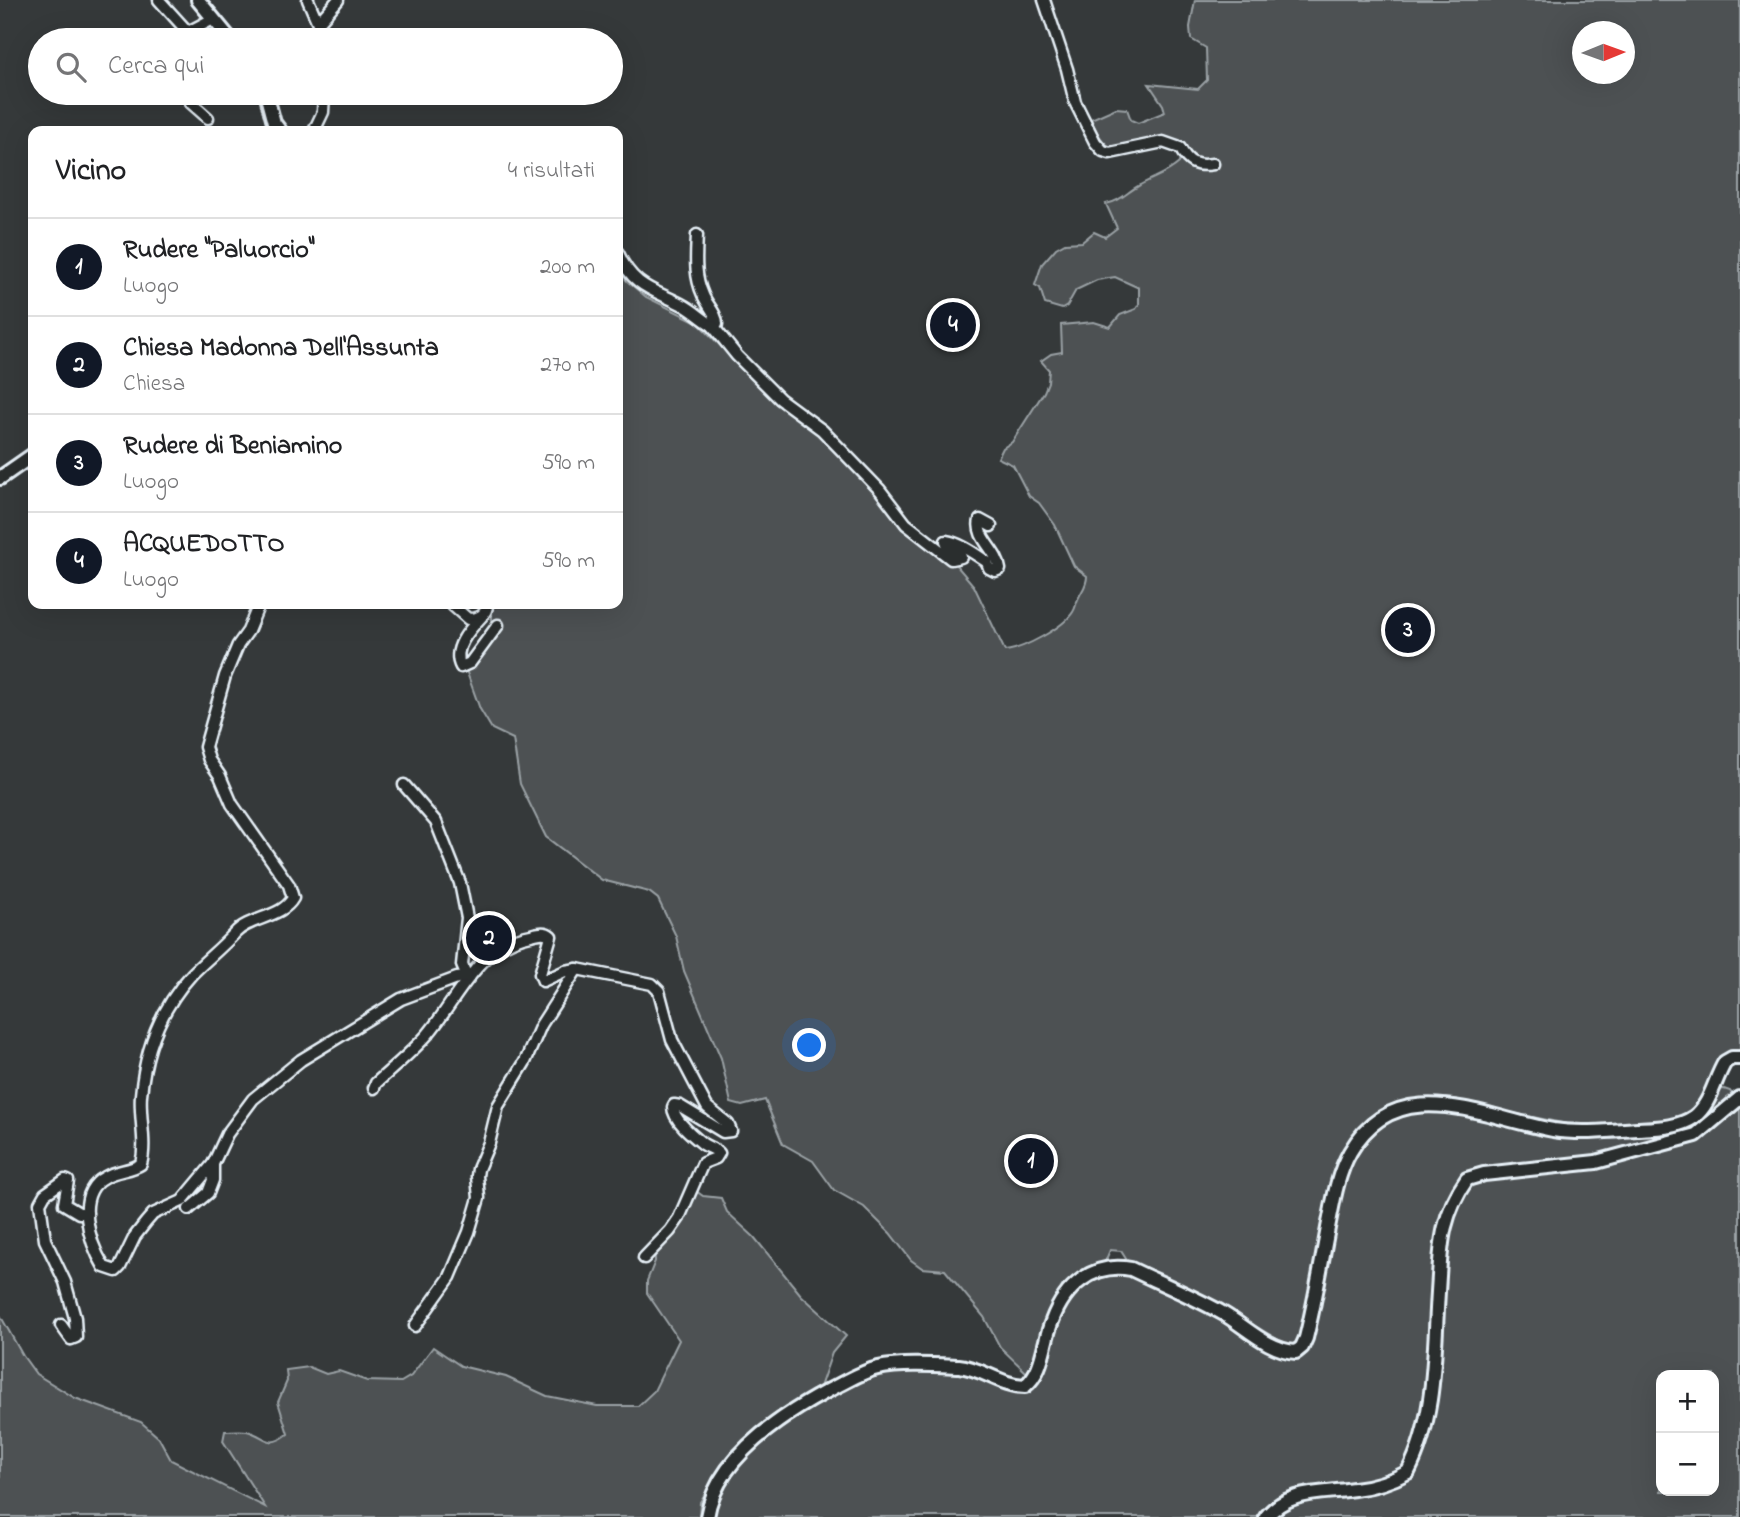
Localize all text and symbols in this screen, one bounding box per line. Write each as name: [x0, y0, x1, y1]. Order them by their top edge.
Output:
north arrow: [1572, 21, 1635, 84]
search box: [28, 28, 623, 105]
icon: search: [52, 48, 90, 86]
text: Cerca qui: [108, 48, 204, 86]
text: Vicino: [56, 150, 126, 194]
text: 4 risultati: [508, 155, 595, 188]
text: Rudere "Paluorcio": [123, 232, 315, 270]
text: 1: [75, 251, 83, 284]
text: 200 m: [540, 251, 595, 284]
text: Luogo: [123, 270, 179, 303]
pin: 4: [930, 299, 976, 351]
text: Chiesa Madonna Dell'Assunta: [123, 330, 439, 368]
text: 2: [73, 349, 85, 382]
text: 270 m: [541, 349, 595, 382]
text: Chiesa: [123, 368, 185, 401]
text: Rudere di Beniamino: [123, 428, 342, 466]
text: 3: [74, 447, 84, 480]
text: 590 m: [541, 447, 595, 480]
text: Luogo: [123, 466, 179, 499]
text: ACQUEDOTTO: [123, 526, 284, 564]
text: 4: [74, 545, 84, 578]
text: 590 m: [541, 545, 595, 578]
text: Luogo: [123, 564, 179, 597]
pin: 3: [1385, 604, 1431, 656]
pin: 2: [466, 912, 512, 964]
your location: [792, 1028, 826, 1062]
pin: 1: [1008, 1135, 1054, 1187]
map controls: [1656, 1370, 1719, 1496]
button: +: [1656, 1370, 1719, 1433]
button: −: [1656, 1433, 1719, 1496]

